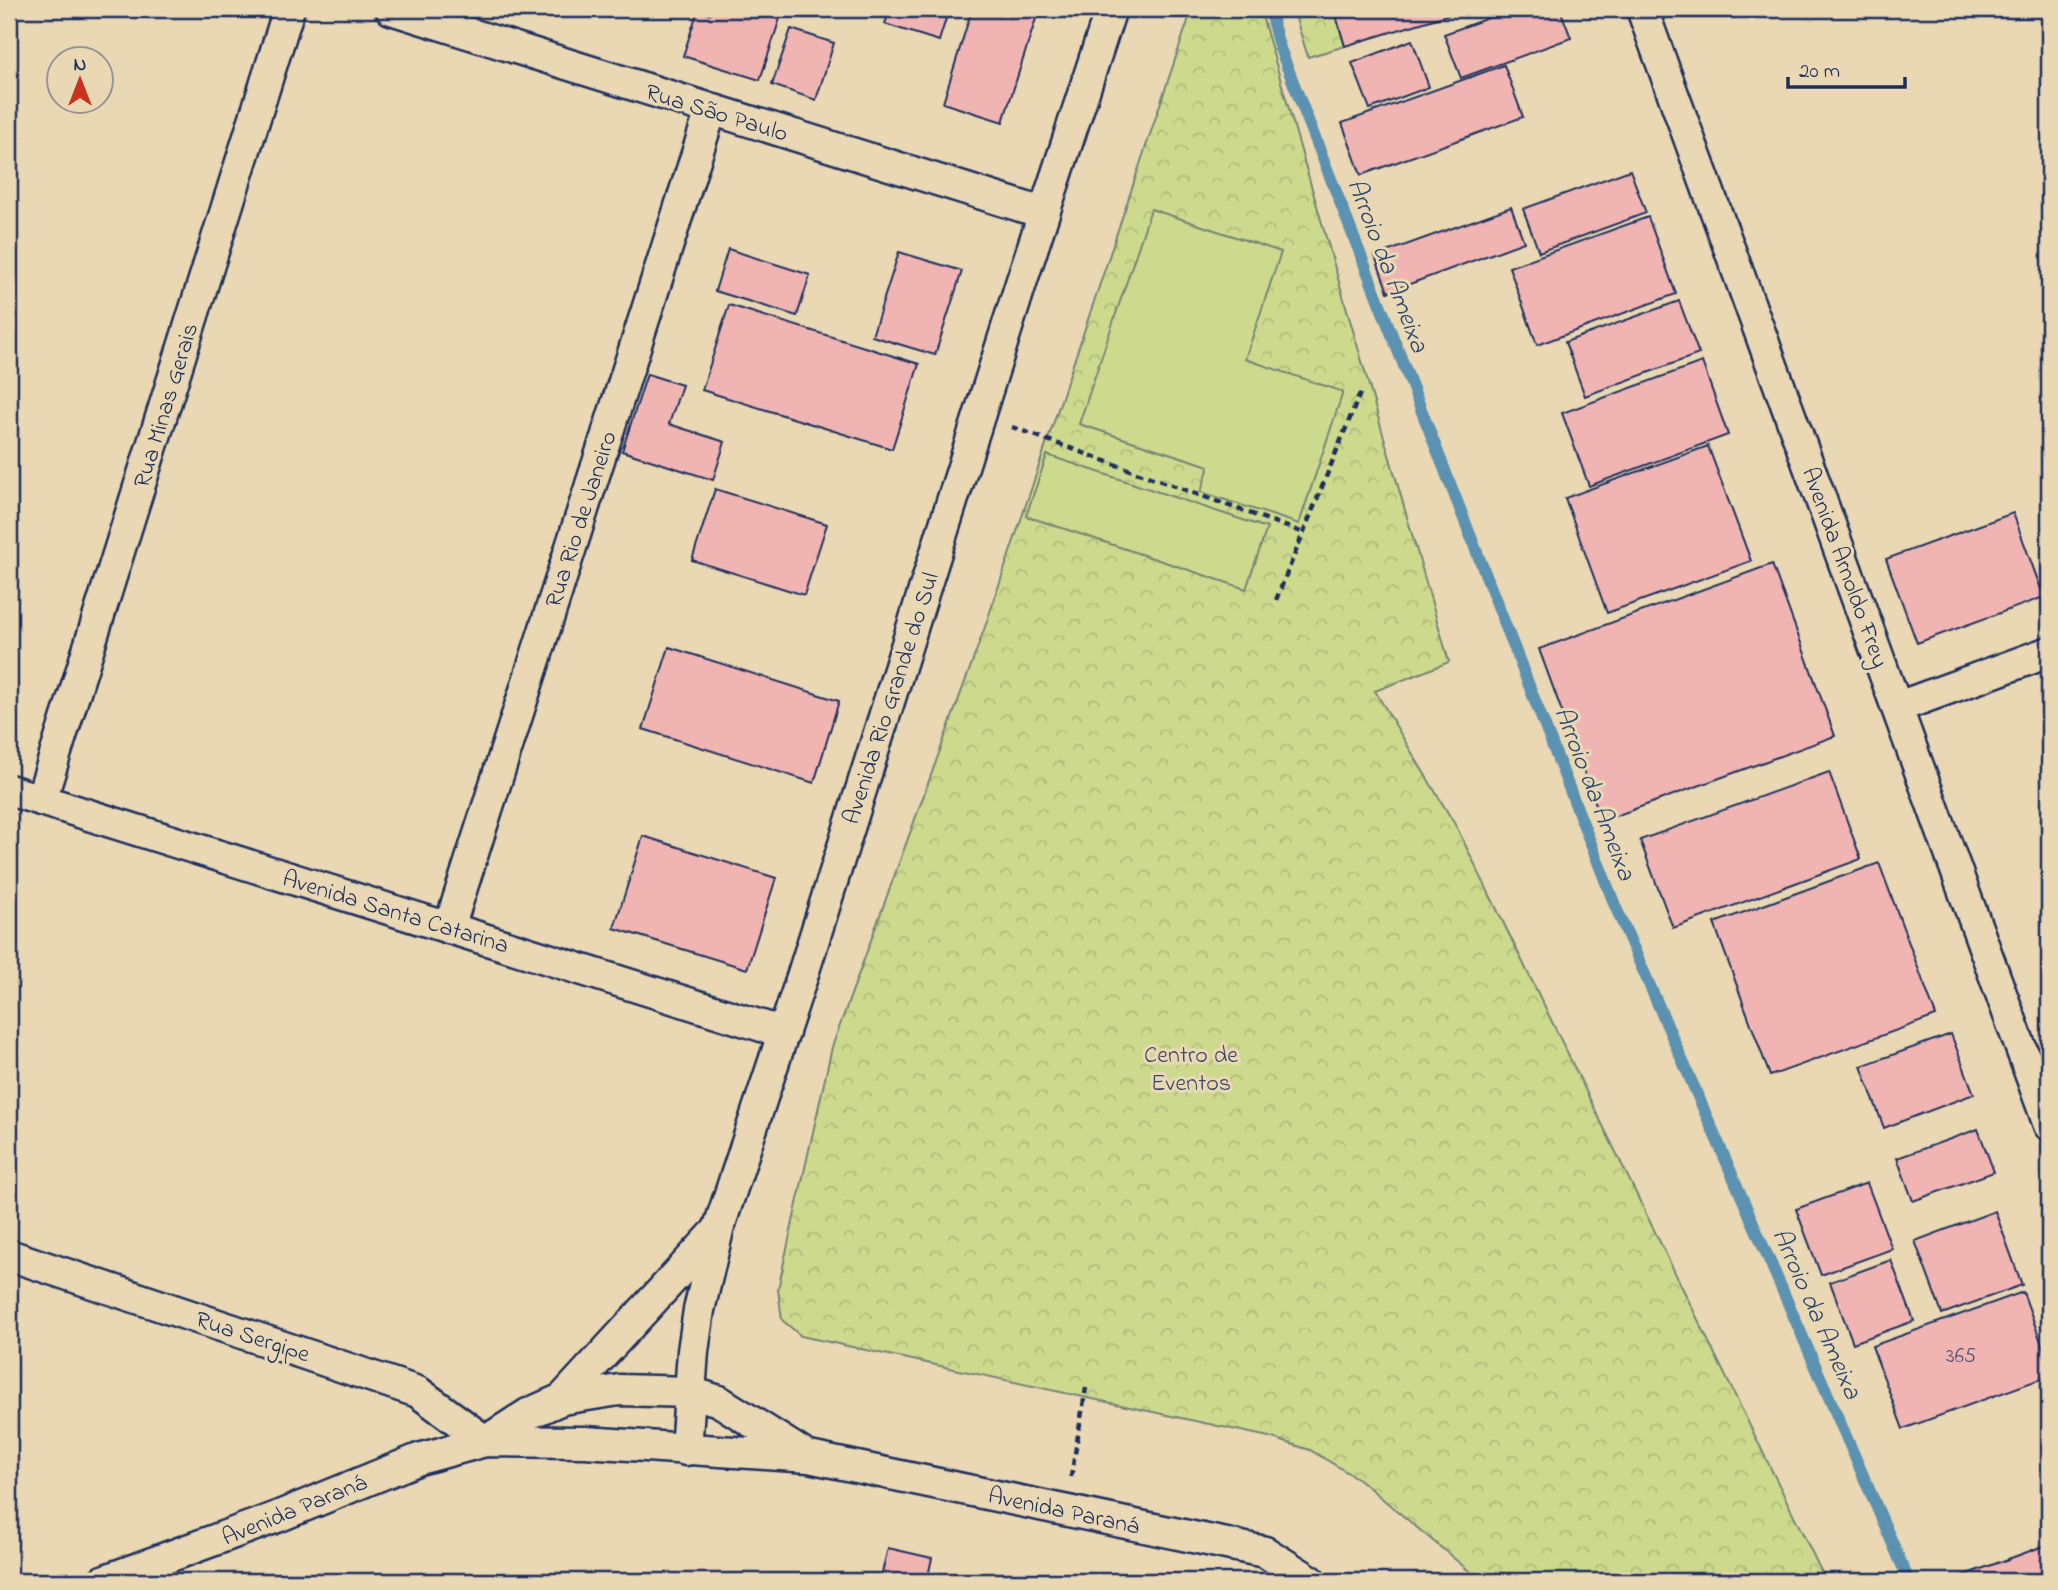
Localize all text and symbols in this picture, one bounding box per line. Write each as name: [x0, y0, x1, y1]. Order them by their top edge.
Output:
north arrow: [46, 46, 116, 116]
scale bar: [1788, 46, 1906, 90]
text: N: [74, 52, 87, 79]
text: 20 m: [1799, 57, 1840, 87]
street label: Rua São Paulo: [641, 76, 792, 153]
water label: Arroio da Ameixa: [1336, 174, 1437, 360]
street label: Rua Minas Gerais: [126, 319, 209, 492]
street label: Rua Rio de Janeiro: [537, 427, 627, 613]
street label: Avenida Arnoldo Frey: [1790, 463, 1896, 673]
street label: Avenida Rio Grande do Sul: [835, 568, 950, 829]
water label: Arroio da Ameixa: [1543, 702, 1644, 888]
street label: Avenida Santa Catarina: [278, 862, 513, 964]
park label: Centro de Eventos: [1144, 1039, 1238, 1102]
water label: Arroio da Ameixa: [1761, 1223, 1870, 1407]
street label: Rua Sergipe: [191, 1303, 314, 1373]
house number: 365: [1946, 1342, 1976, 1372]
street label: Avenida Paraná: [217, 1466, 373, 1556]
street label: Avenida Paraná: [985, 1479, 1142, 1546]

